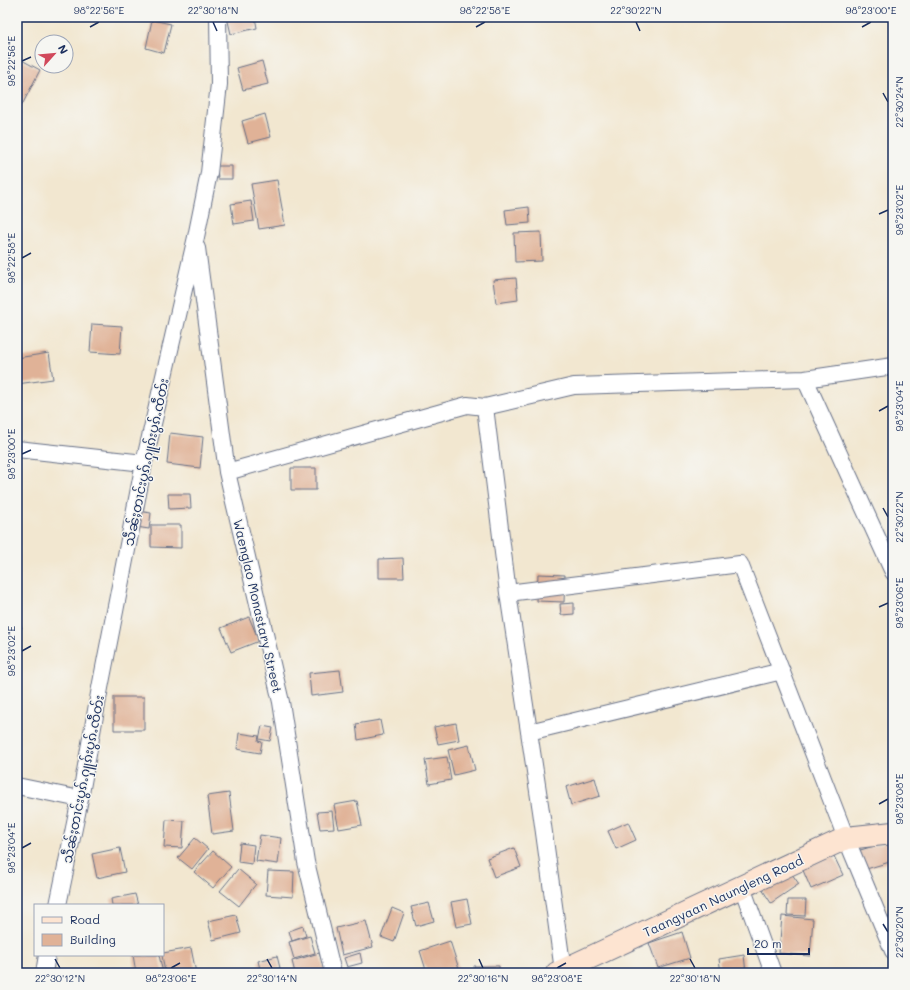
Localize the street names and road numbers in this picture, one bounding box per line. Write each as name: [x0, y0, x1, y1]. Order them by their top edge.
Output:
street label: သဵၼ်ႈတၢင်းပွၵ်ႉႁူၵ်းပွၵ်ႉၸဵတ်း: [119, 376, 175, 548]
street label: Waenglao Monastary Street: [230, 517, 287, 695]
street label: သဵၼ်ႈတၢင်းပွၵ်ႉႁူၵ်းပွၵ်ႉၸဵတ်း: [58, 693, 110, 865]
street label: Taangyaan Naungleng Road: [640, 851, 806, 940]

